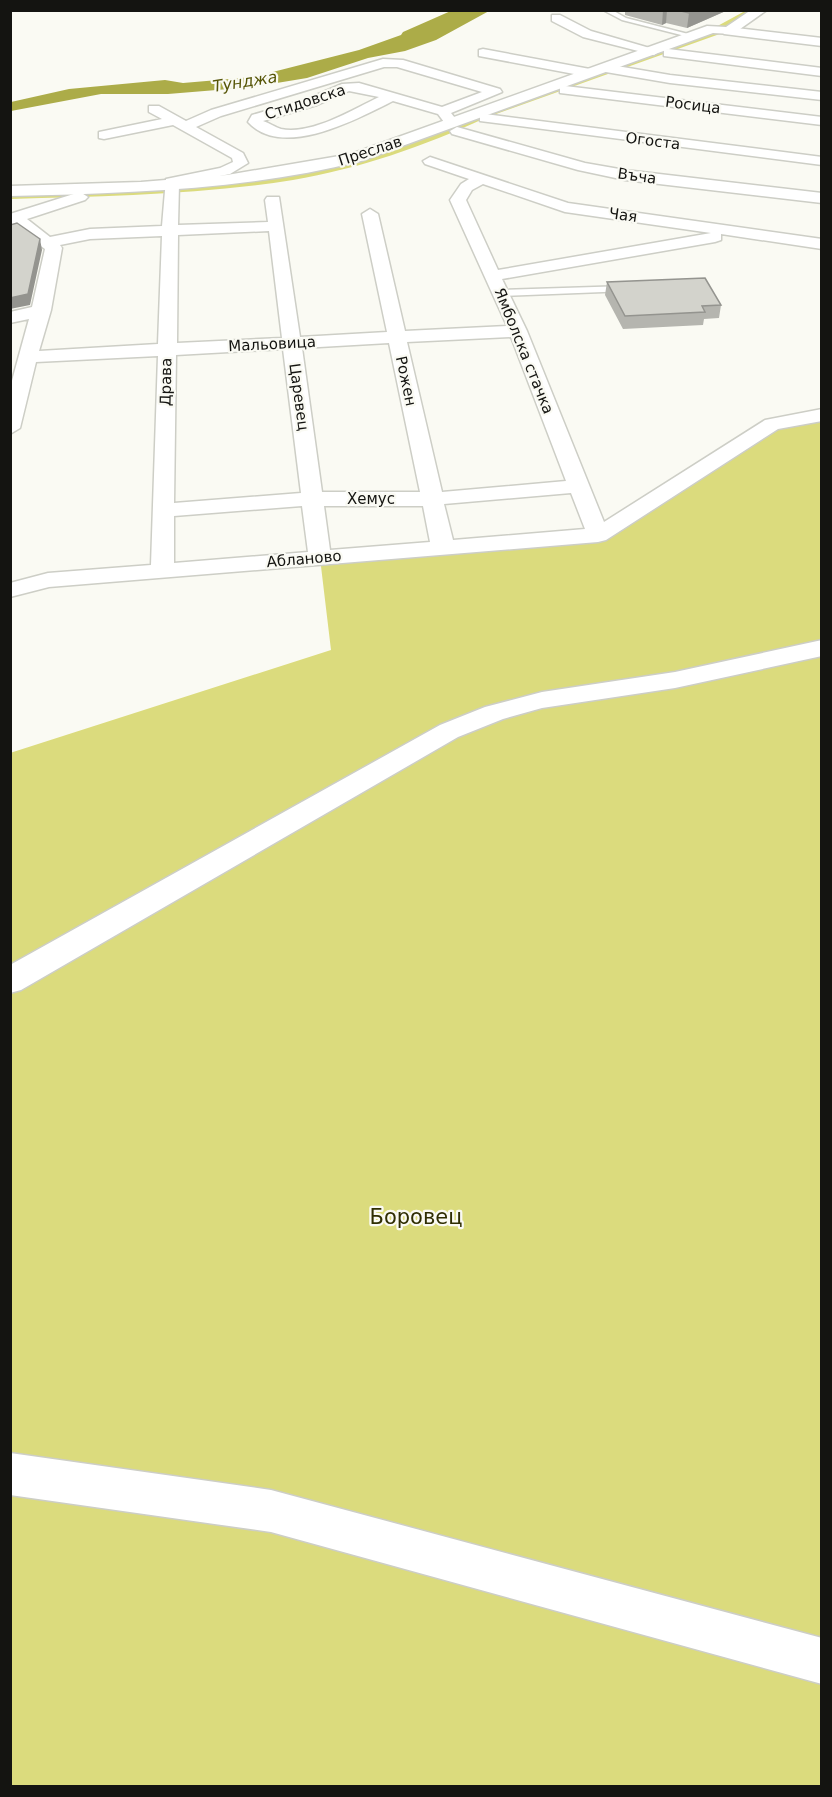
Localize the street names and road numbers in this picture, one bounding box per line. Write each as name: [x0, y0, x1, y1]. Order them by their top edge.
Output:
street label: Стидовска: [262, 80, 348, 124]
street label: Росица: [664, 93, 722, 117]
street label: Огоста: [625, 129, 681, 153]
street label: Преслав: [336, 132, 404, 170]
street label: Въча: [616, 164, 658, 188]
street label: Чая: [608, 204, 638, 226]
street label: Ямболска стачка: [490, 285, 558, 417]
street label: Мальовица: [228, 333, 316, 355]
street label: Рожен: [392, 354, 420, 408]
street label: Драва: [157, 358, 175, 406]
street label: Царевец: [285, 362, 313, 432]
street label: Хемус: [347, 490, 395, 508]
street label: Абланово: [266, 547, 342, 571]

